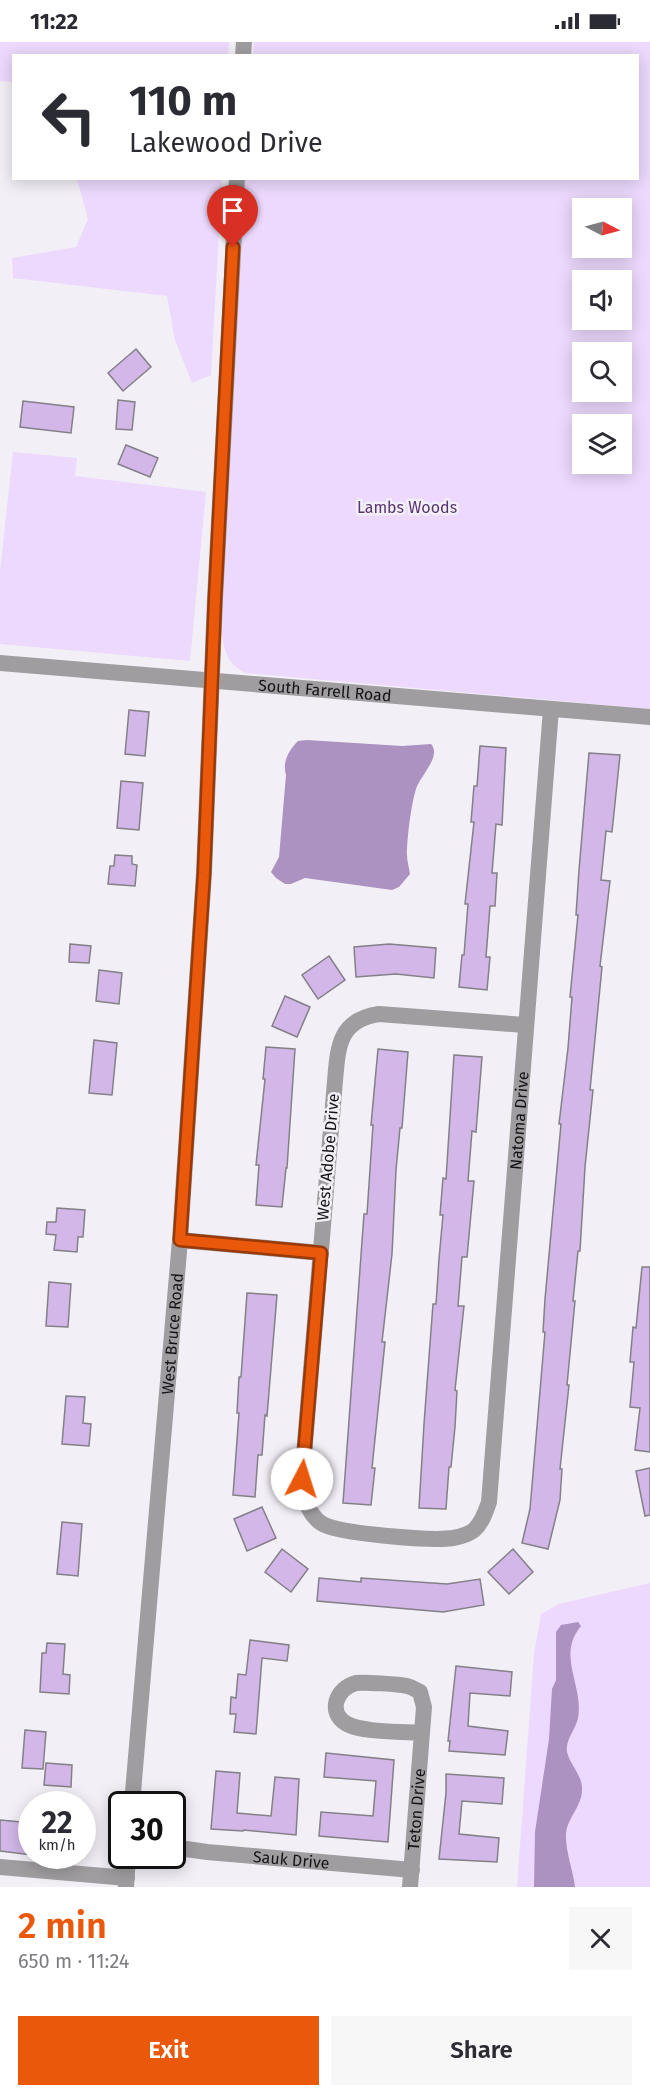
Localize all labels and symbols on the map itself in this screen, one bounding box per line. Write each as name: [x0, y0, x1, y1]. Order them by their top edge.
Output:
pin: [207, 185, 258, 247]
north arrow: [572, 198, 632, 258]
park label: Lambs Woods: [357, 498, 457, 517]
street label: South Farrell Road: [257, 675, 392, 705]
street label: Natoma Drive: [506, 1071, 532, 1170]
street label: West Adobe Drive: [313, 1093, 343, 1221]
street label: West Bruce Road: [157, 1272, 187, 1395]
position arrow: [270, 1447, 334, 1511]
street label: Teton Drive: [403, 1767, 429, 1851]
speed limit sign: 30: [108, 1791, 186, 1869]
street label: Sauk Drive: [252, 1847, 330, 1872]

